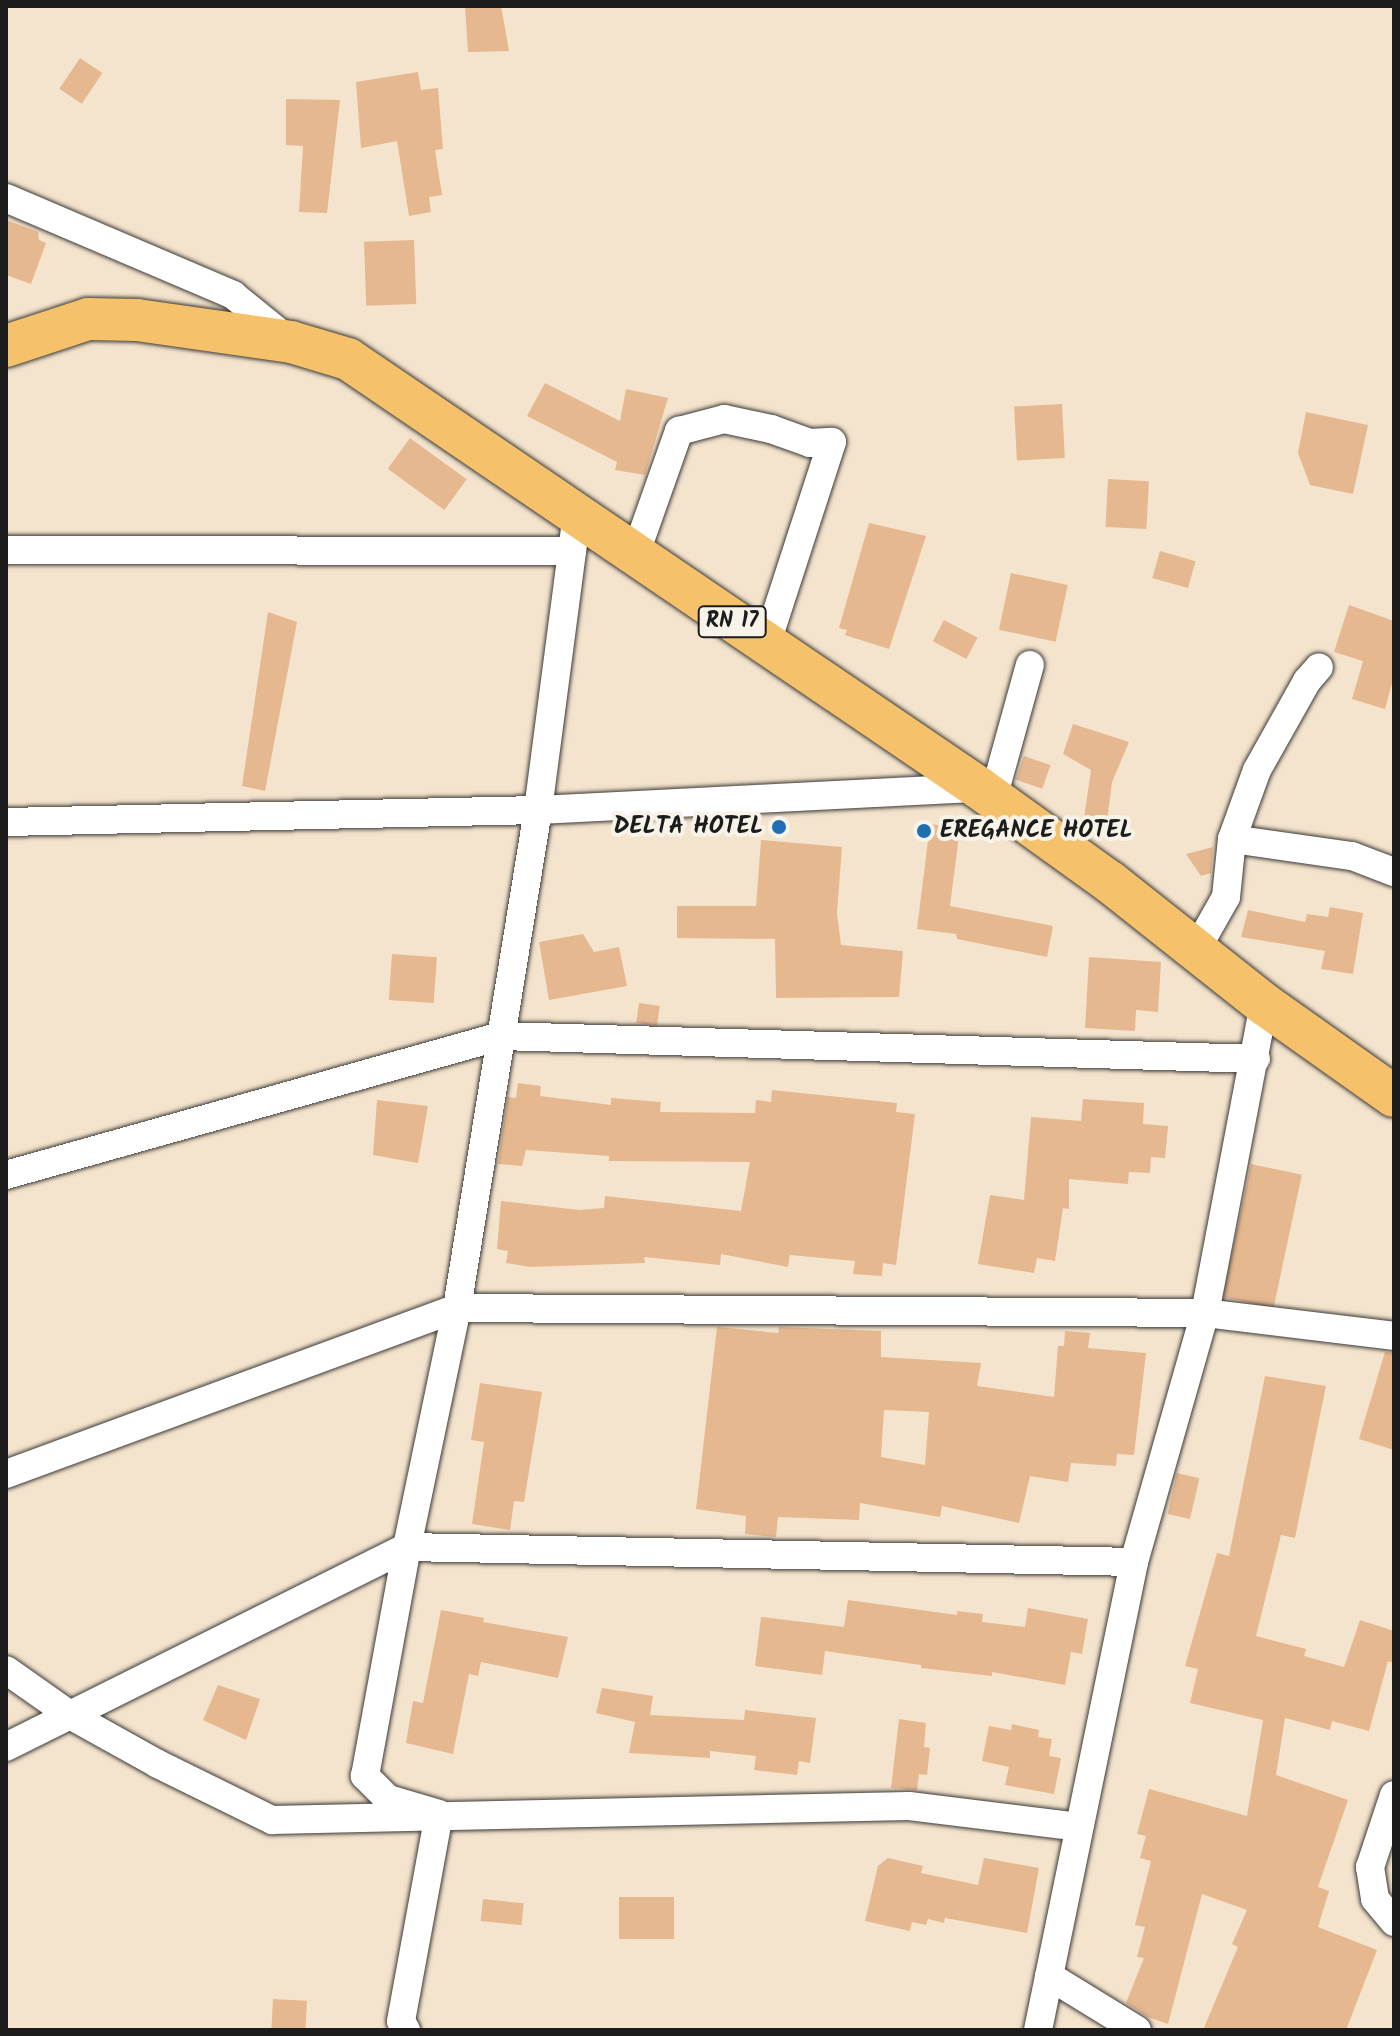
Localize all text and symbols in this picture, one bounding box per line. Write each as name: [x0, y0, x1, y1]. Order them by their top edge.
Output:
road number: RN 17: [696, 604, 768, 640]
place label: DELTA HOTEL: [613, 813, 763, 841]
place label: EREGANCE HOTEL: [940, 817, 1133, 845]
marker: DELTA HOTEL: [770, 818, 788, 836]
marker: EREGANCE HOTEL: [915, 822, 933, 840]

